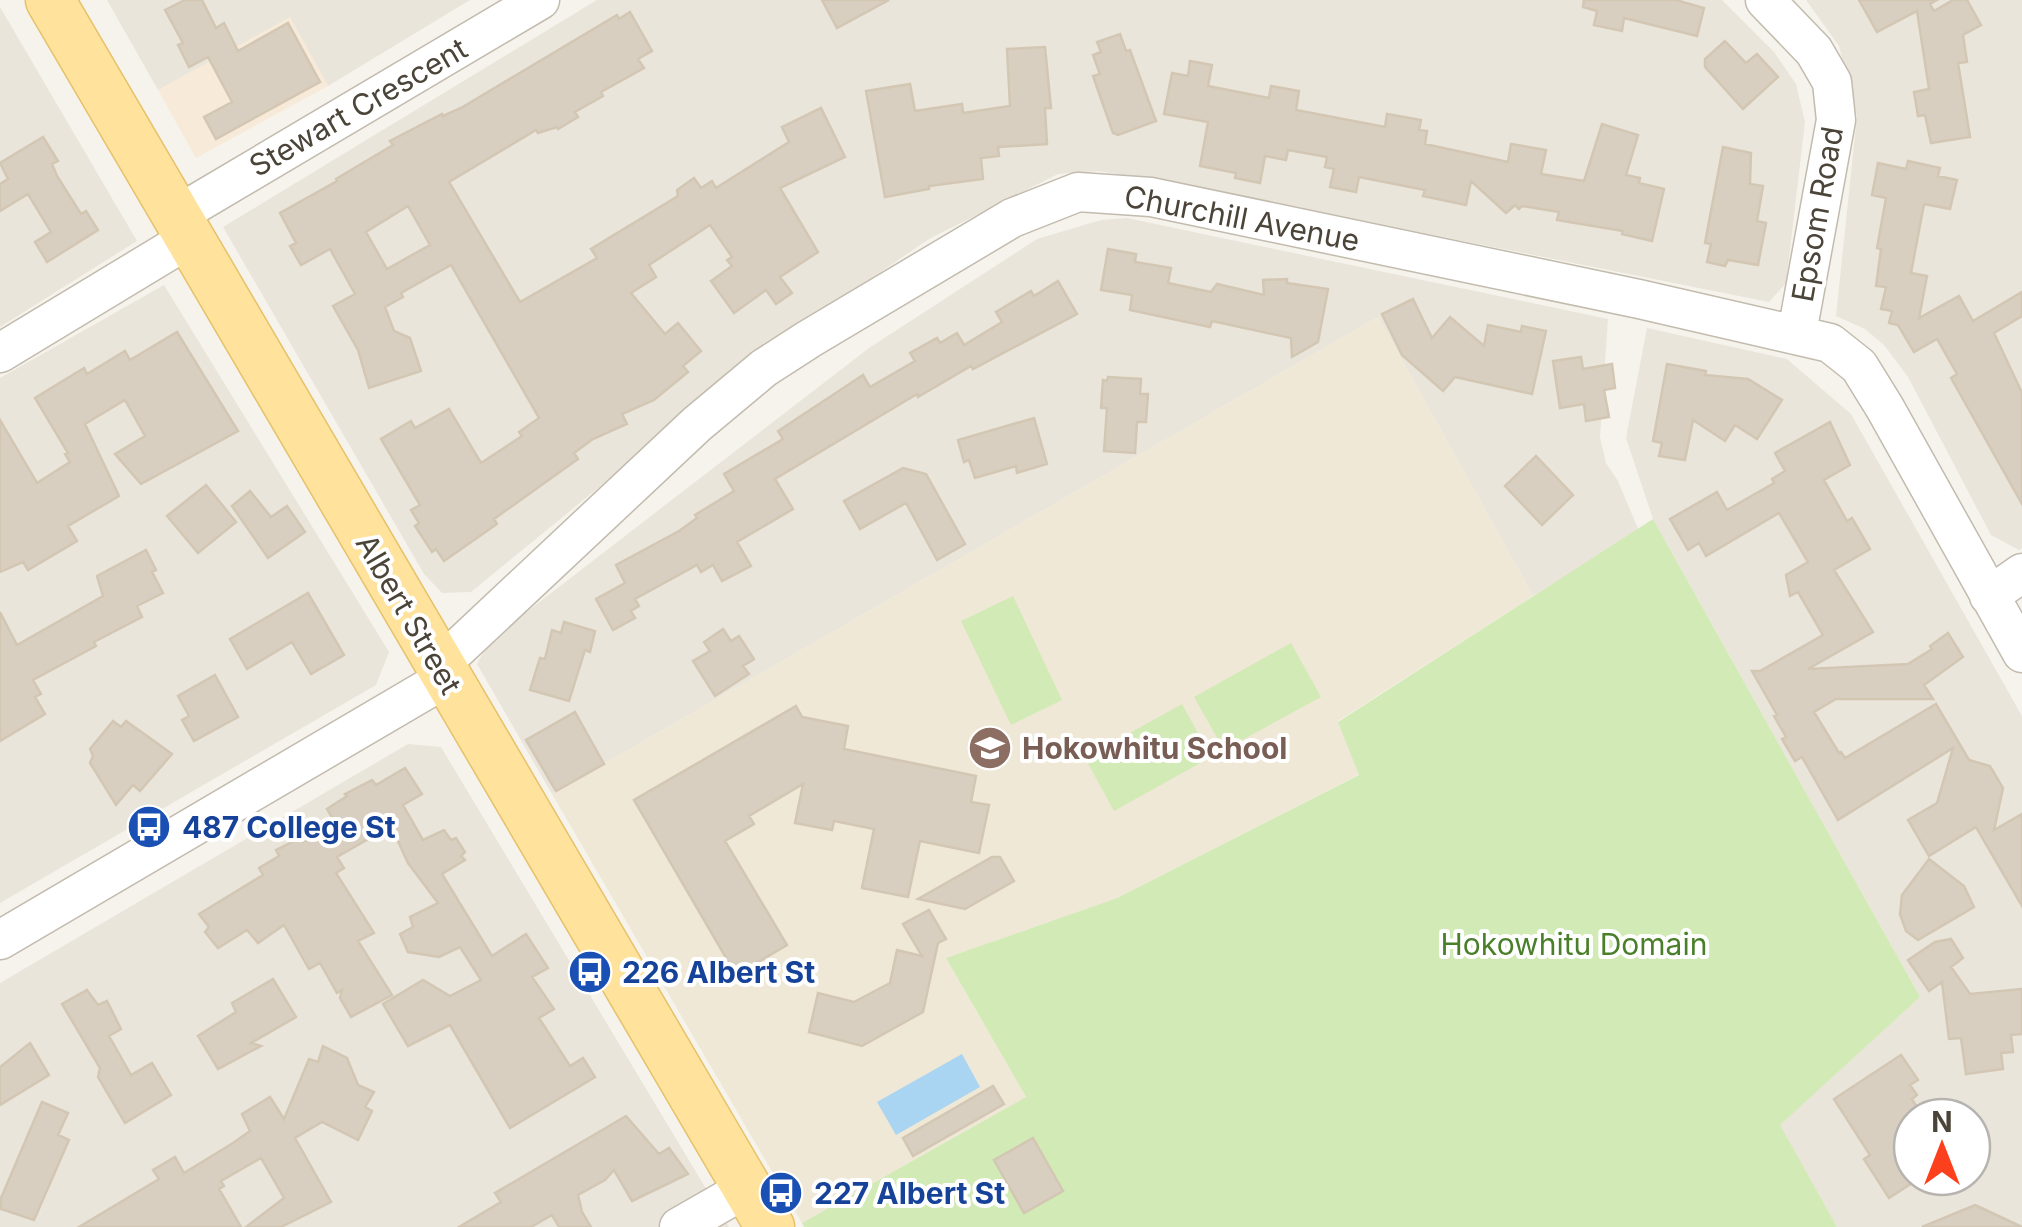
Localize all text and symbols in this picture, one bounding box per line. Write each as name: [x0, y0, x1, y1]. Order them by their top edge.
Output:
street label: Stewart Crescent: [243, 30, 473, 184]
street label: Epsom Road: [1784, 124, 1850, 304]
street label: Churchill Avenue: [1121, 178, 1363, 258]
street label: Albert Street: [349, 528, 469, 700]
school or university icon: Hokowhitu School: [967, 725, 1013, 771]
place label: Hokowhitu School: [1022, 730, 1288, 766]
bus stop icon: 487 College St: [126, 804, 172, 850]
place label: 487 College St: [182, 809, 396, 845]
park label: Hokowhitu Domain: [1441, 926, 1707, 962]
bus stop icon: 226 Albert St: [567, 949, 613, 995]
place label: 226 Albert St: [622, 954, 815, 990]
north arrow: [1892, 1097, 1992, 1197]
text: N: [1931, 1105, 1953, 1139]
bus stop icon: 227 Albert St: [758, 1170, 804, 1216]
place label: 227 Albert St: [814, 1175, 1005, 1211]

